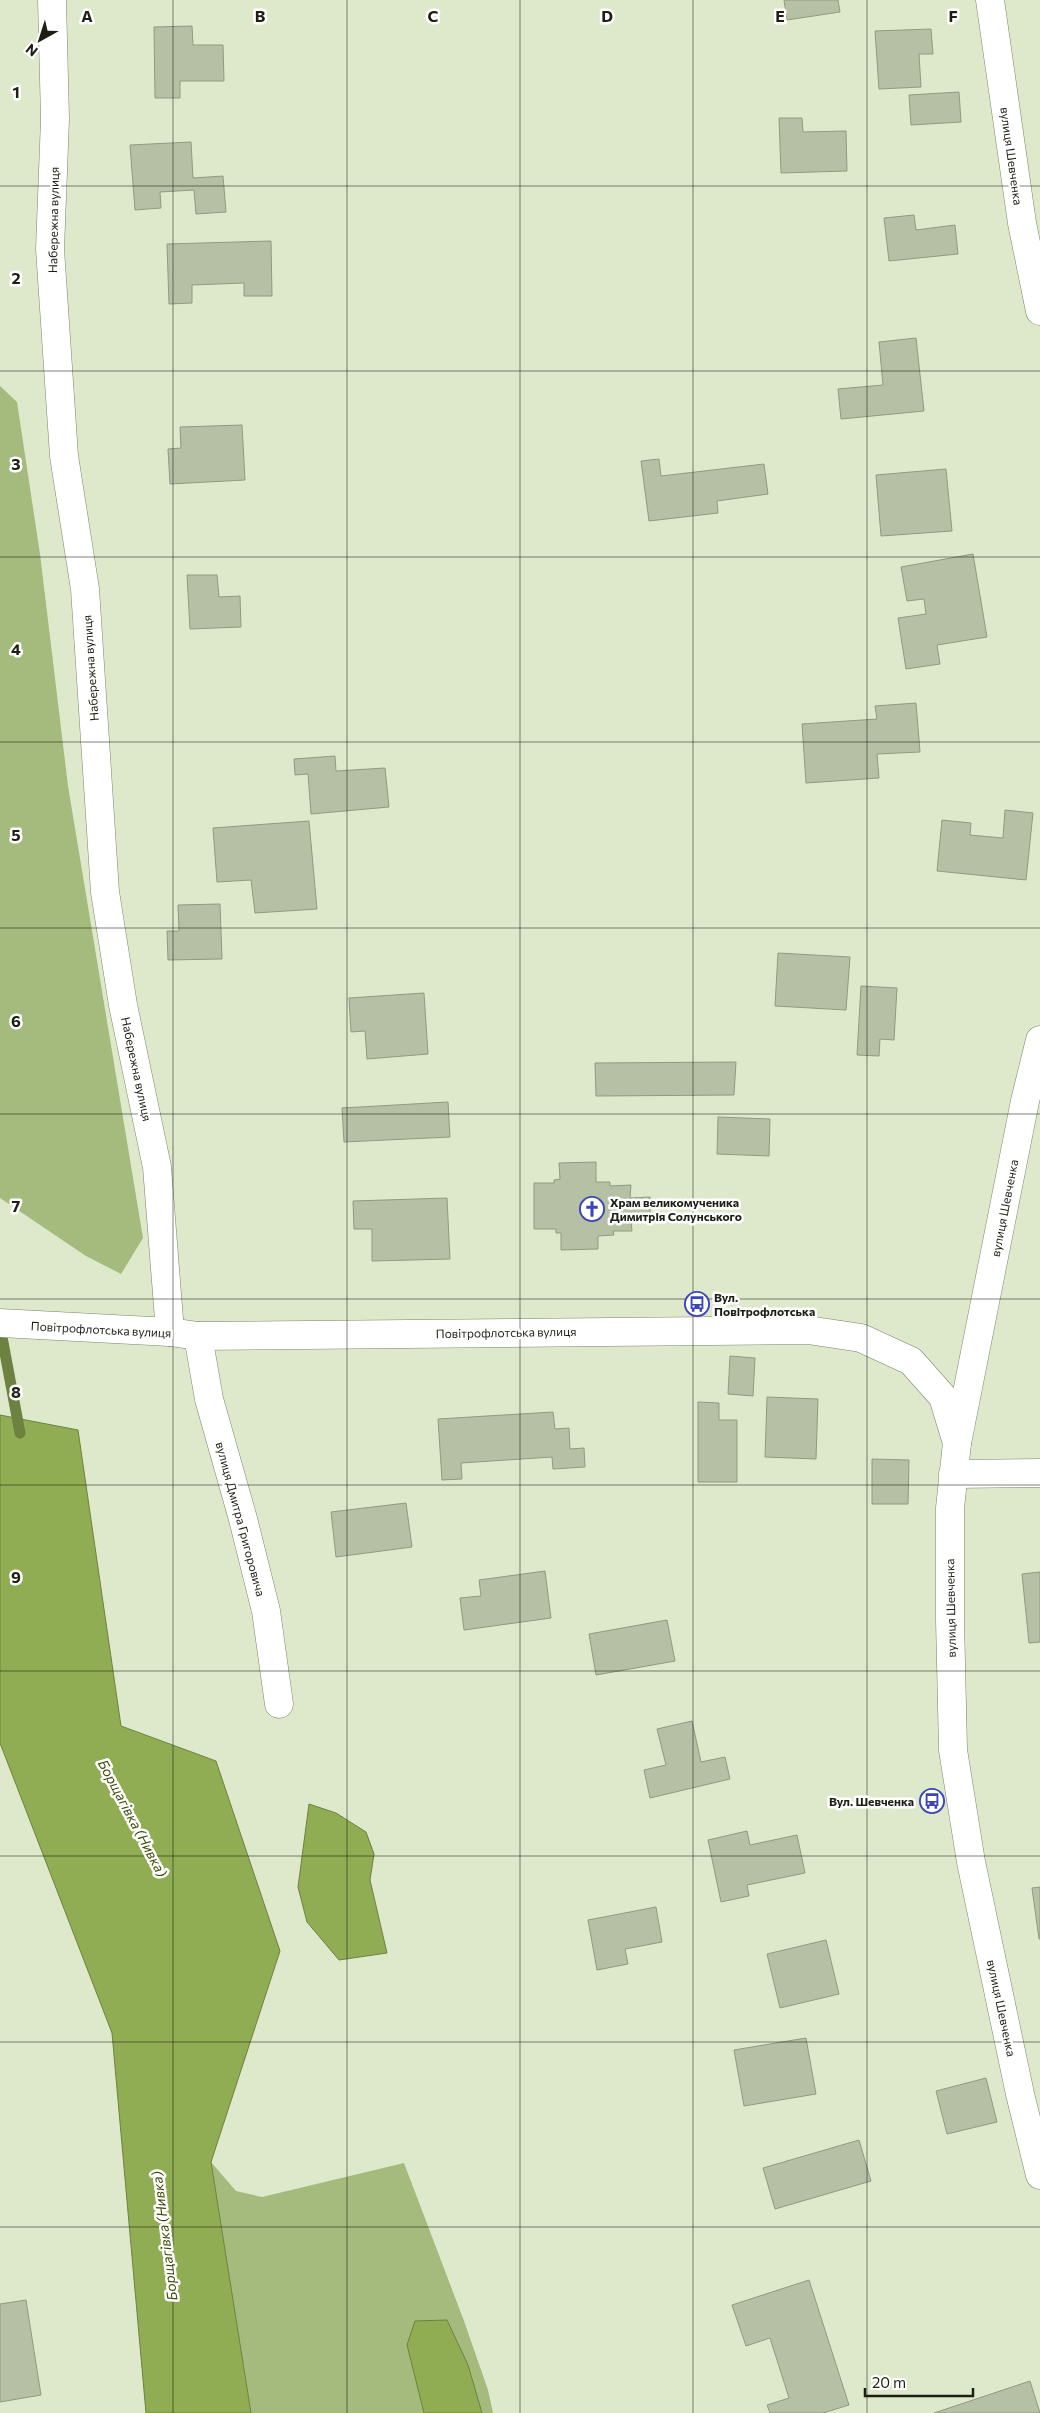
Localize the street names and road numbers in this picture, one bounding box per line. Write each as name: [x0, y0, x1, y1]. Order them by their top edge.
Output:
street label: вулиця Шевченка: [998, 106, 1026, 206]
street label: Набережна вулиця: [45, 167, 61, 273]
street label: Набережна вулиця: [79, 615, 101, 721]
street label: Набережна вулиця: [119, 1016, 155, 1122]
street label: вулиця Шевченка: [988, 1158, 1020, 1258]
street label: Повітрофлотська вулиця: [30, 1318, 172, 1340]
street label: Повітрофлотська вулиця: [436, 1324, 576, 1340]
street label: вулиця Дмитра Григоровича: [214, 1440, 268, 1598]
street label: вулиця Шевченка: [942, 1558, 958, 1658]
street label: вулиця Шевченка: [985, 1958, 1019, 2058]

